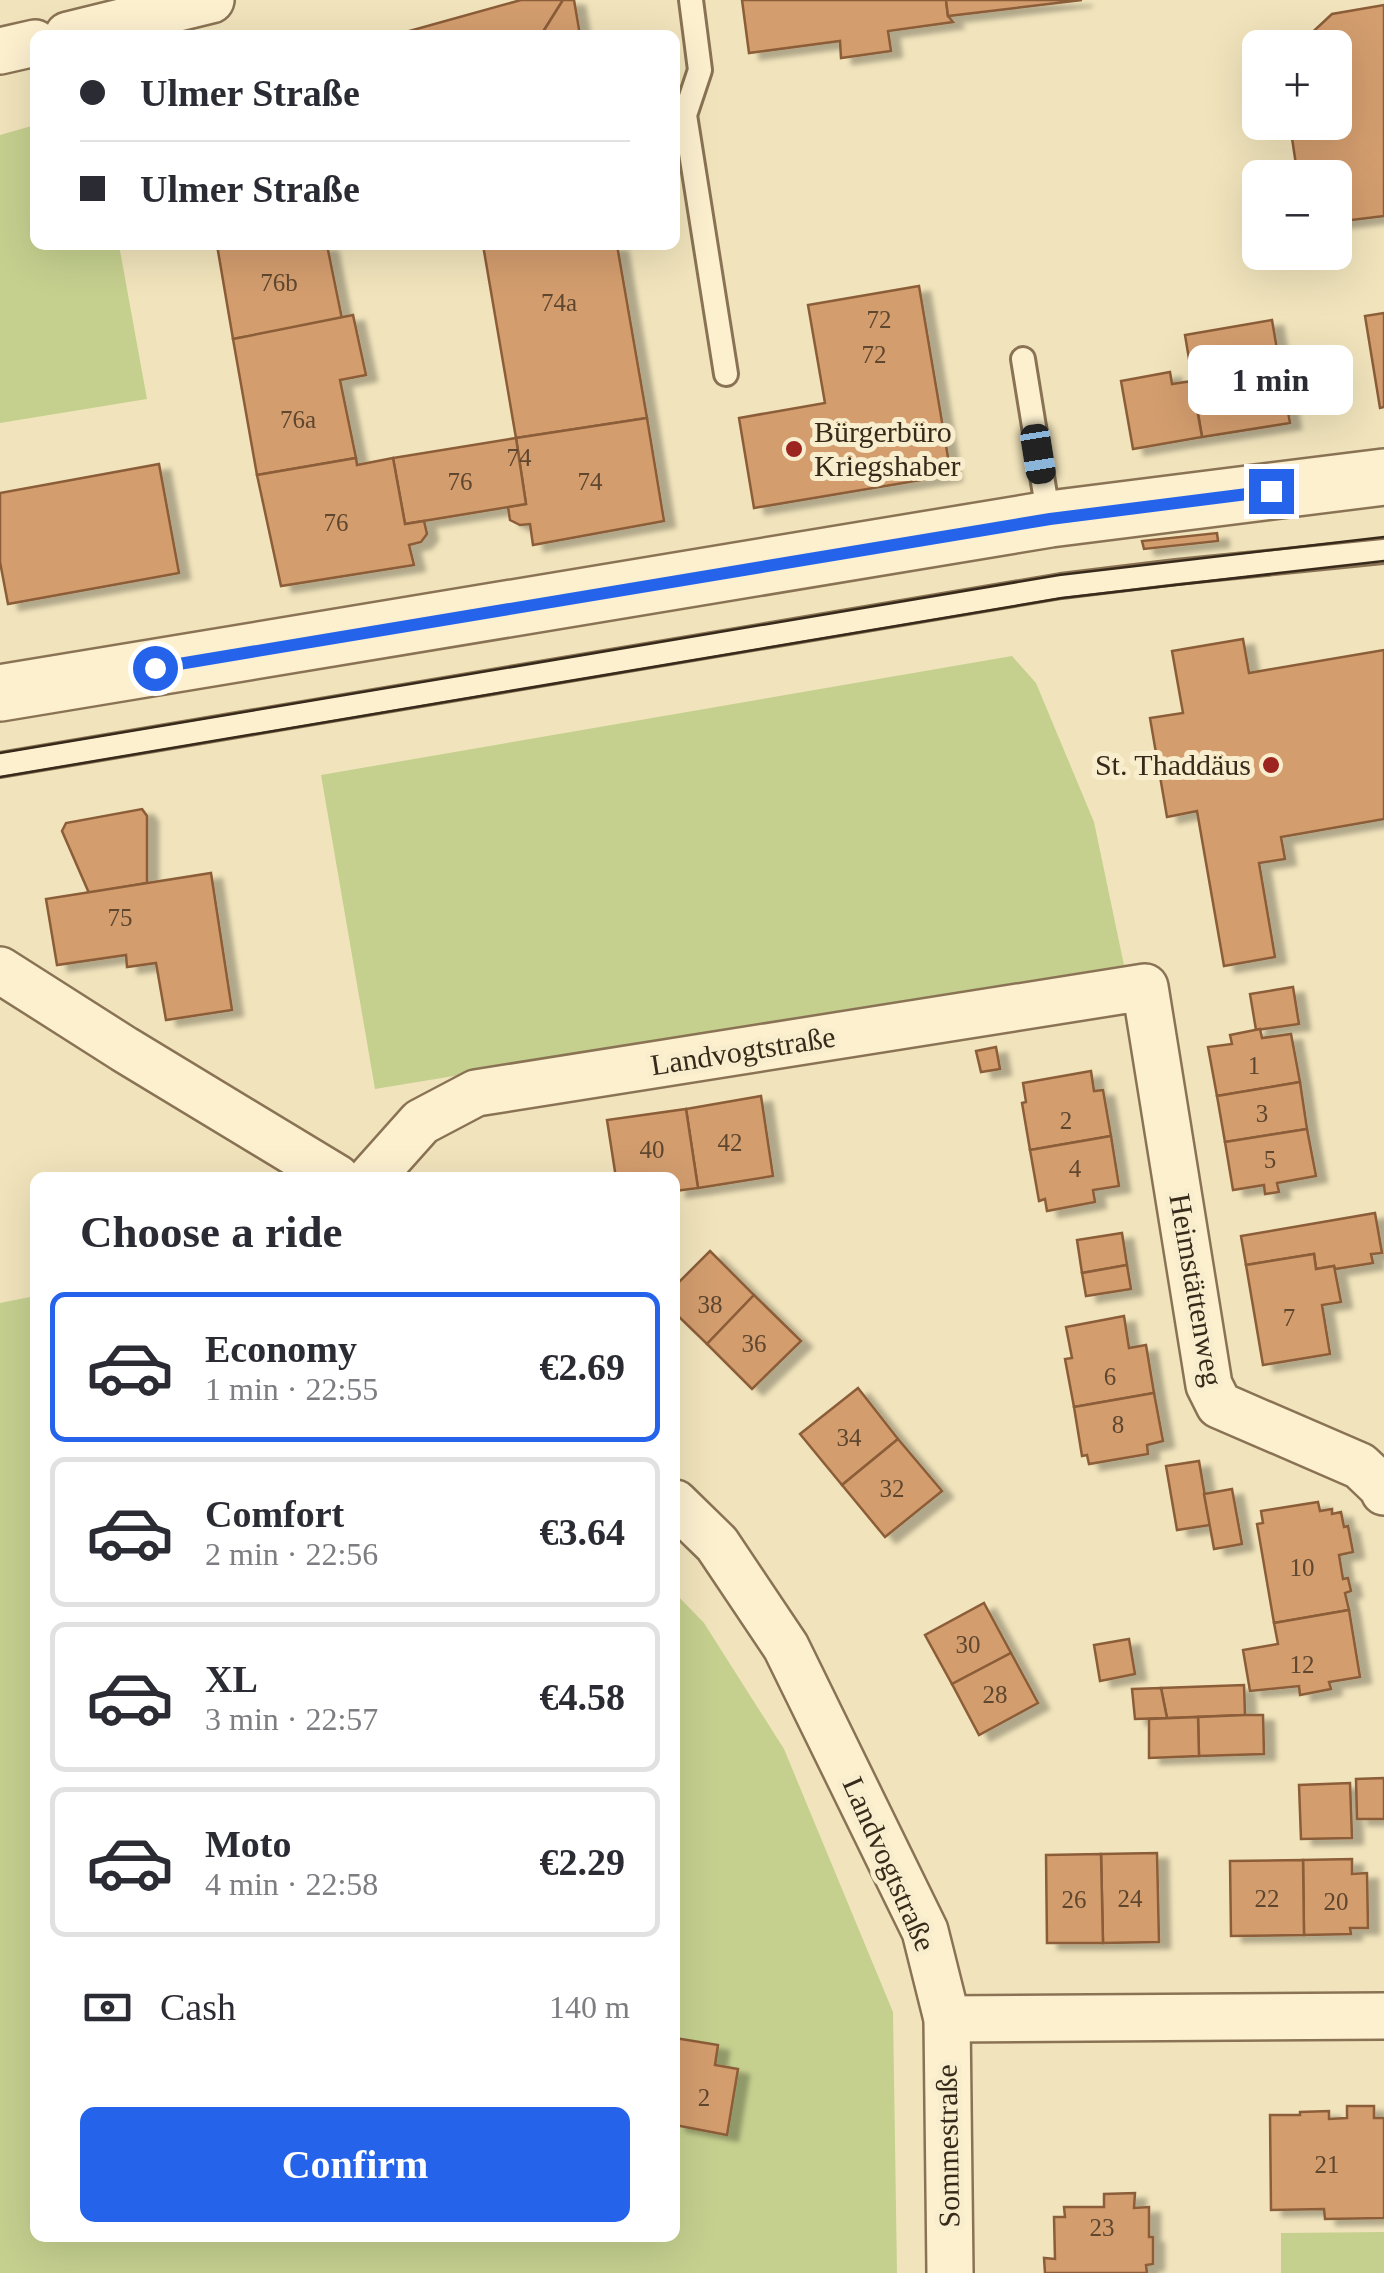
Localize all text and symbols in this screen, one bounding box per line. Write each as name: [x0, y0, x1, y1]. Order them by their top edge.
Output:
map controls: [1242, 30, 1352, 270]
button: +: [1242, 30, 1352, 140]
text: Ulmer Straße: [140, 72, 360, 114]
button: −: [1242, 160, 1352, 270]
text: Ulmer Straße: [140, 168, 360, 210]
house number: 76b: [260, 269, 298, 296]
house number: 74a: [541, 289, 577, 316]
house number: 72: [867, 306, 892, 333]
house number: 72: [862, 341, 887, 368]
callout: 1 min: [1188, 346, 1354, 416]
text: 1 min: [1232, 362, 1309, 398]
house number: 76a: [280, 406, 316, 433]
place label: Bürgerbüro Kriegshaber: [814, 415, 961, 482]
car: [1018, 422, 1058, 486]
marker: Bürgerbüro Kriegshaber: [783, 438, 805, 460]
house number: 74: [507, 444, 532, 471]
house number: 76: [448, 468, 473, 495]
house number: 74: [578, 468, 603, 495]
route end: [1249, 469, 1294, 514]
house number: 76: [324, 509, 349, 536]
route start: [133, 646, 178, 691]
place label: St. Thaddäus: [1095, 748, 1251, 781]
marker: St. Thaddäus: [1260, 754, 1282, 776]
house number: 75: [108, 904, 133, 931]
street label: Landvogtstraße: [648, 1020, 838, 1081]
house number: 1: [1248, 1052, 1260, 1079]
house number: 3: [1256, 1100, 1268, 1127]
house number: 2: [1060, 1107, 1072, 1134]
house number: 42: [718, 1129, 743, 1156]
house number: 40: [640, 1136, 665, 1163]
house number: 5: [1264, 1146, 1276, 1173]
house number: 4: [1069, 1155, 1082, 1182]
street label: Heimstättenweg: [1163, 1191, 1230, 1389]
text: Choose a ride: [80, 1207, 343, 1257]
house number: 38: [698, 1291, 723, 1318]
house number: 7: [1283, 1304, 1295, 1331]
icon: car: [85, 1322, 175, 1412]
text: Economy: [205, 1328, 357, 1370]
house number: 36: [742, 1330, 767, 1357]
text: €2.69: [540, 1346, 625, 1388]
house number: 6: [1104, 1363, 1116, 1390]
text: 1 min · 22:55: [205, 1371, 378, 1407]
house number: 8: [1112, 1411, 1124, 1438]
house number: 34: [837, 1424, 862, 1451]
house number: 32: [880, 1475, 905, 1502]
icon: car: [85, 1487, 175, 1577]
text: Comfort: [205, 1493, 344, 1535]
text: €3.64: [540, 1511, 625, 1553]
text: 2 min · 22:56: [205, 1536, 378, 1572]
house number: 10: [1290, 1554, 1315, 1581]
house number: 30: [956, 1631, 981, 1658]
house number: 12: [1290, 1651, 1315, 1678]
icon: car: [85, 1652, 175, 1742]
text: XL: [205, 1658, 258, 1700]
text: €4.58: [540, 1676, 625, 1718]
house number: 28: [983, 1681, 1008, 1708]
text: 3 min · 22:57: [205, 1701, 378, 1737]
street label: Landvogtstraße: [836, 1772, 942, 1956]
icon: car: [85, 1817, 175, 1907]
text: Moto: [205, 1823, 292, 1865]
text: €2.29: [540, 1841, 625, 1883]
text: 4 min · 22:58: [205, 1866, 378, 1902]
house number: 24: [1118, 1885, 1143, 1912]
house number: 22: [1255, 1885, 1280, 1912]
house number: 26: [1062, 1886, 1087, 1913]
house number: 20: [1324, 1888, 1349, 1915]
icon: cash: [80, 1980, 135, 2035]
text: Cash: [160, 1986, 236, 2028]
text: 140 m: [549, 1989, 630, 2025]
street label: Sommestraße: [930, 2064, 965, 2228]
house number: 2: [698, 2084, 710, 2111]
button: Confirm: [80, 2107, 630, 2222]
house number: 21: [1315, 2151, 1340, 2178]
house number: 23: [1090, 2214, 1115, 2241]

